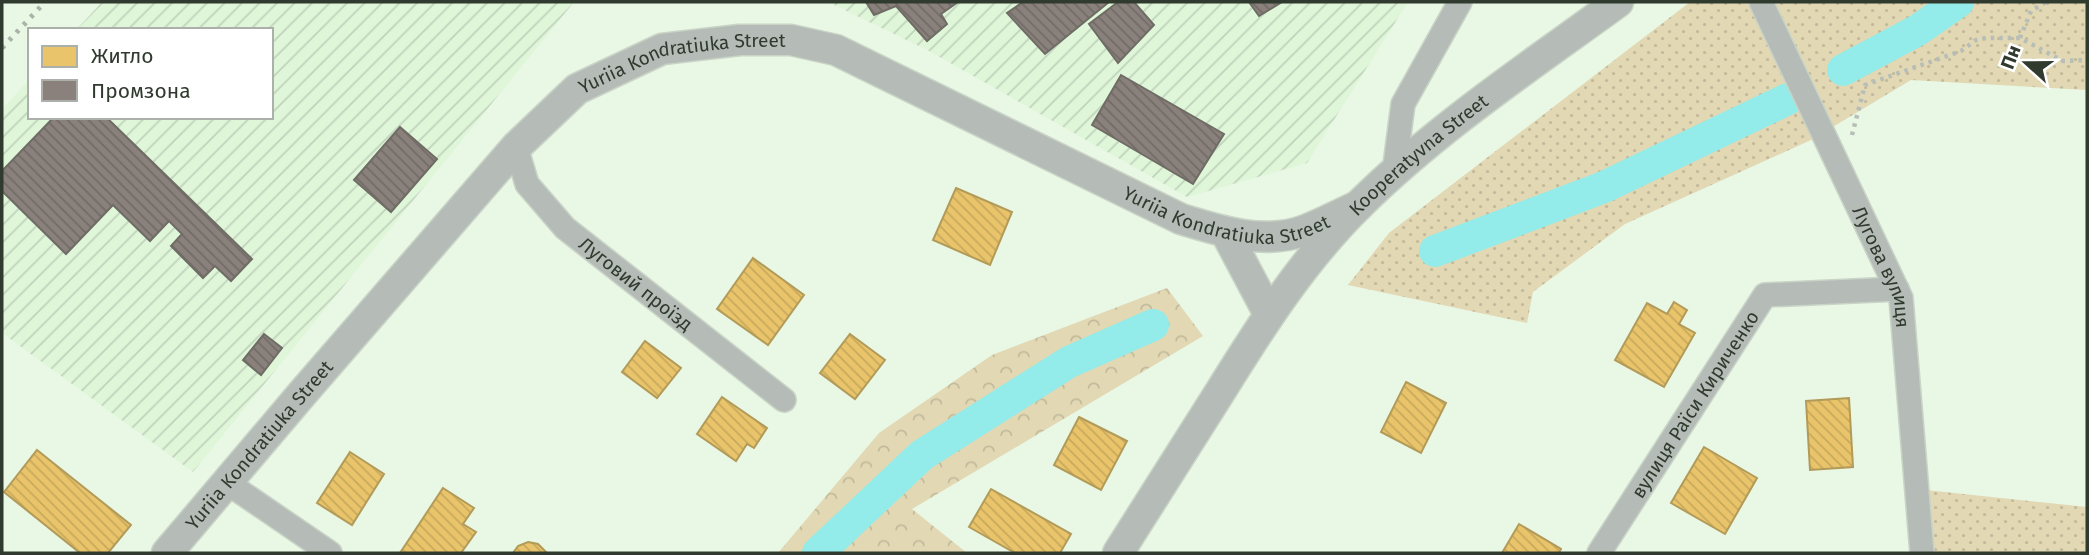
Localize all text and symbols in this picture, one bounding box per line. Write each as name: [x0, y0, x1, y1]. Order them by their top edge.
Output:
legend: [28, 28, 273, 119]
street label: Yuriia Kondratiuka Street: [575, 28, 786, 98]
north arrow: [1991, 28, 2061, 98]
text: Пн: [1996, 42, 2026, 72]
text: Житло: [91, 43, 154, 69]
text: Промзона: [91, 78, 191, 104]
street label: Kooperatyvna Street: [1344, 89, 1492, 220]
street label: Yuriia Kondratiuka Street: [1119, 181, 1333, 248]
street label: Лугова вулиця: [1848, 202, 1915, 328]
street label: Луговий проїзд: [575, 232, 697, 335]
street label: вулиця Раїси Кириченко: [1626, 306, 1763, 502]
street label: Yuriia Kondratiuka Street: [180, 355, 338, 534]

